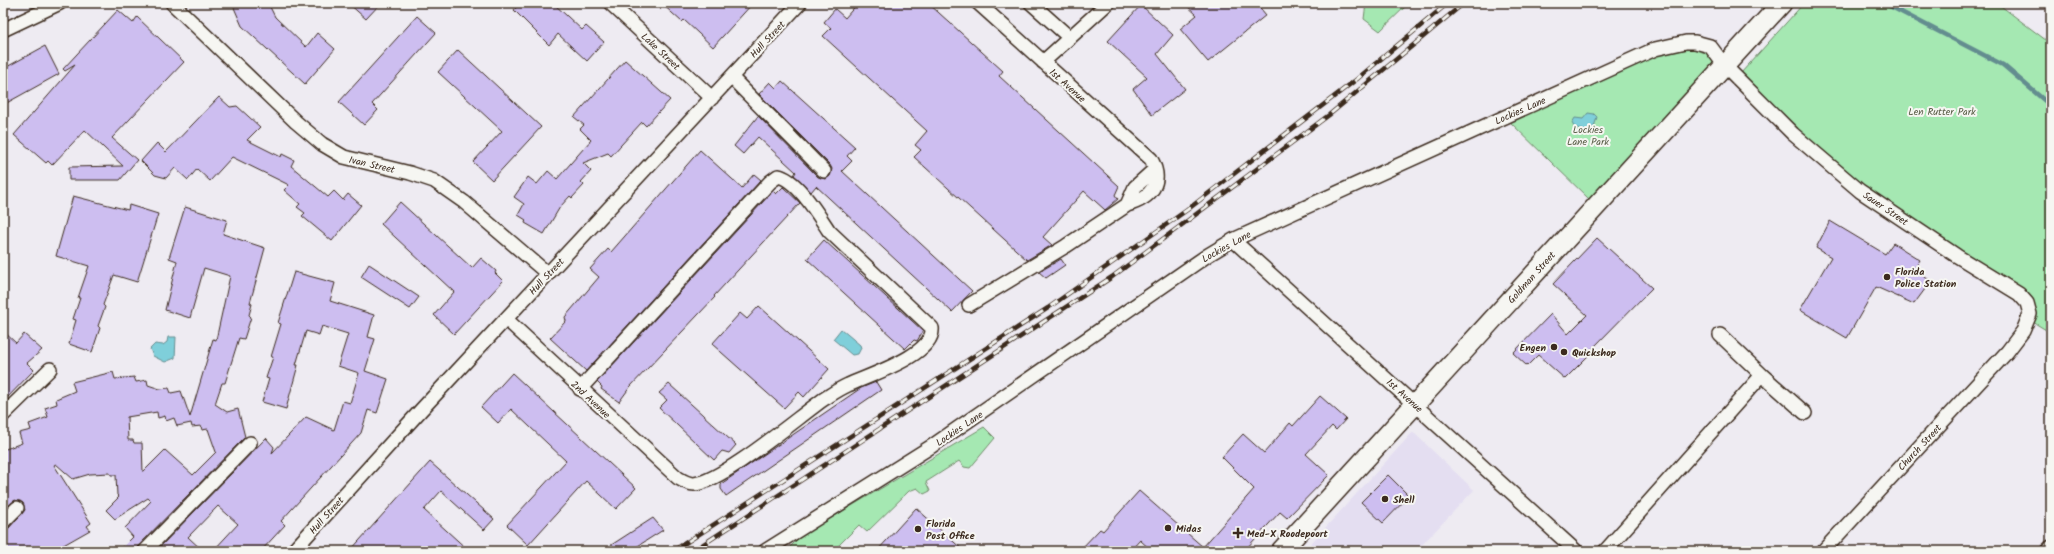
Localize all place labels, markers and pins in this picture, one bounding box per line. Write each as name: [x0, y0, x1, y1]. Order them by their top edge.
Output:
place label: Florida Police Station: [1895, 264, 1957, 292]
marker: Florida Police Station: [1882, 272, 1892, 282]
place label: Engen: [1520, 340, 1546, 356]
marker: Engen: [1549, 342, 1559, 352]
place label: Quickshop: [1572, 345, 1617, 361]
marker: Quickshop: [1559, 347, 1569, 357]
place label: Shell: [1393, 492, 1415, 508]
marker: Shell: [1380, 494, 1390, 504]
place label: Florida Post Office: [926, 516, 975, 544]
place label: Midas: [1176, 521, 1202, 537]
marker: Midas: [1163, 523, 1173, 533]
marker: Florida Post Office: [913, 524, 923, 534]
place label: Med-X Roodepoort: [1247, 526, 1328, 542]
marker: Med-X Roodepoort: [1232, 527, 1244, 539]

